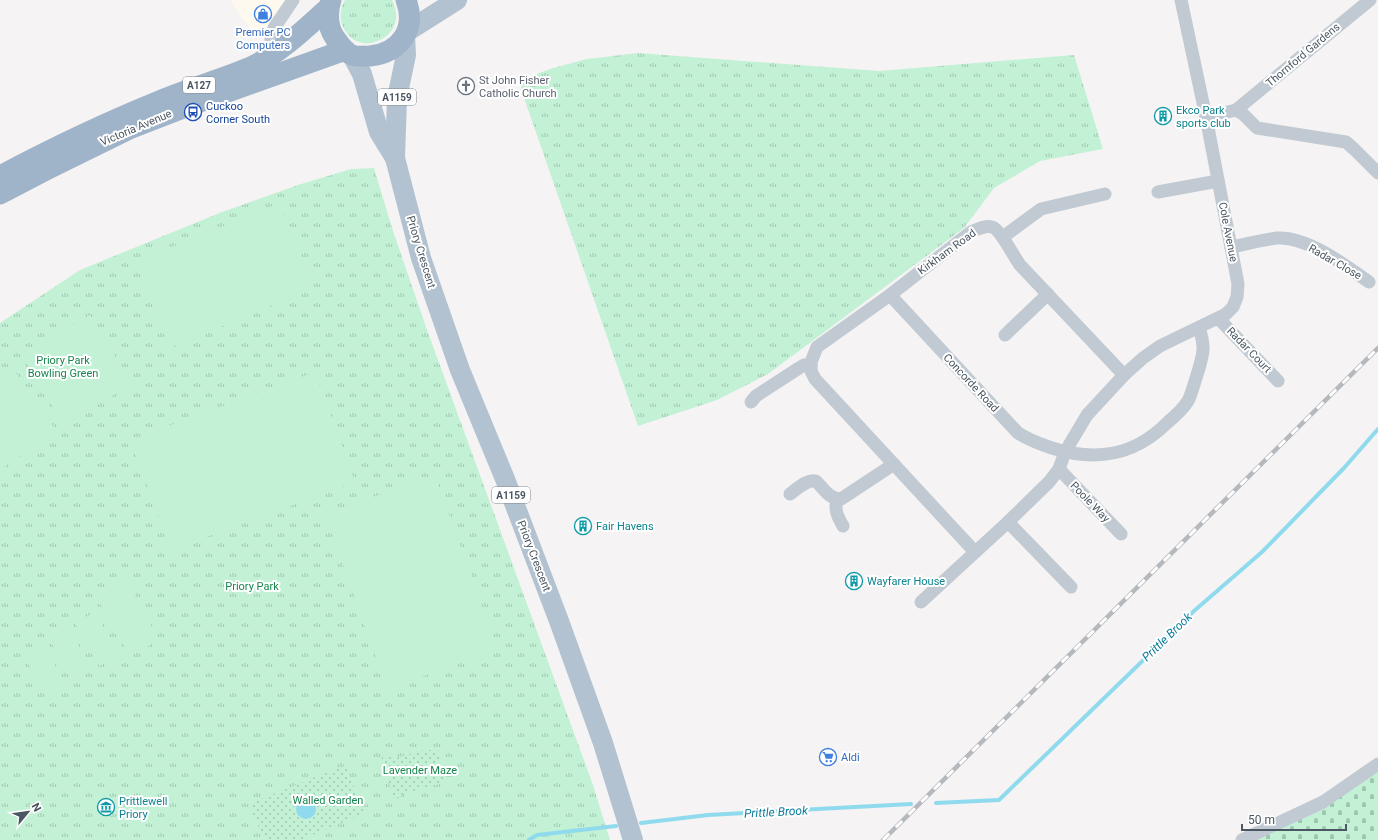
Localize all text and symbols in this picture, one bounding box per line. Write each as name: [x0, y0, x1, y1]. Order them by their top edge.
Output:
shop icon: Premier PC Computers: [253, 4, 273, 24]
street label: Thornford Gardens: [1263, 20, 1343, 90]
place label: Premier PC Computers: [235, 26, 291, 52]
place label: St John Fisher Catholic Church: [479, 74, 557, 100]
church icon: St John Fisher Catholic Church: [456, 76, 476, 96]
road number: A127: [183, 77, 215, 93]
road number: A1159: [378, 89, 416, 105]
place label: Cuckoo Corner South: [206, 100, 270, 126]
bus stop icon: Cuckoo Corner South: [183, 102, 203, 122]
place label: Ekco Park sports club: [1176, 104, 1231, 130]
building icon: Ekco Park sports club: [1153, 106, 1173, 126]
street label: Victoria Avenue: [98, 107, 174, 149]
street label: Cole Avenue: [1216, 201, 1240, 263]
street label: Priory Crescent: [404, 214, 438, 290]
street label: Kirkham Road: [915, 227, 979, 277]
street label: Radar Close: [1306, 242, 1364, 282]
street label: Radar Court: [1224, 324, 1274, 376]
street label: Concorde Road: [941, 351, 1001, 415]
park label: Priory Park Bowling Green: [28, 354, 98, 380]
street label: Poole Way: [1067, 479, 1113, 526]
road number: A1159: [492, 487, 530, 503]
building icon: Fair Havens: [573, 516, 593, 536]
street label: Priory Crescent: [515, 519, 554, 594]
place label: Fair Havens: [596, 520, 654, 533]
building icon: Wayfarer House: [844, 571, 864, 591]
place label: Wayfarer House: [867, 575, 945, 588]
park label: Priory Park: [225, 580, 279, 593]
water label: Prittle Brook: [1139, 609, 1196, 664]
supermarket icon: Aldi: [818, 747, 838, 767]
place label: Aldi: [841, 751, 860, 764]
park label: Lavender Maze: [383, 764, 457, 777]
north arrow: [8, 792, 48, 832]
park label: Walled Garden: [293, 794, 363, 807]
place label: Prittlewell Priory: [119, 795, 168, 821]
museum icon: Prittlewell Priory: [96, 797, 116, 817]
text: N: [29, 801, 44, 814]
water label: Prittle Brook: [744, 803, 809, 821]
scale bar: [1242, 806, 1346, 832]
text: 50 m: [1248, 813, 1275, 827]

